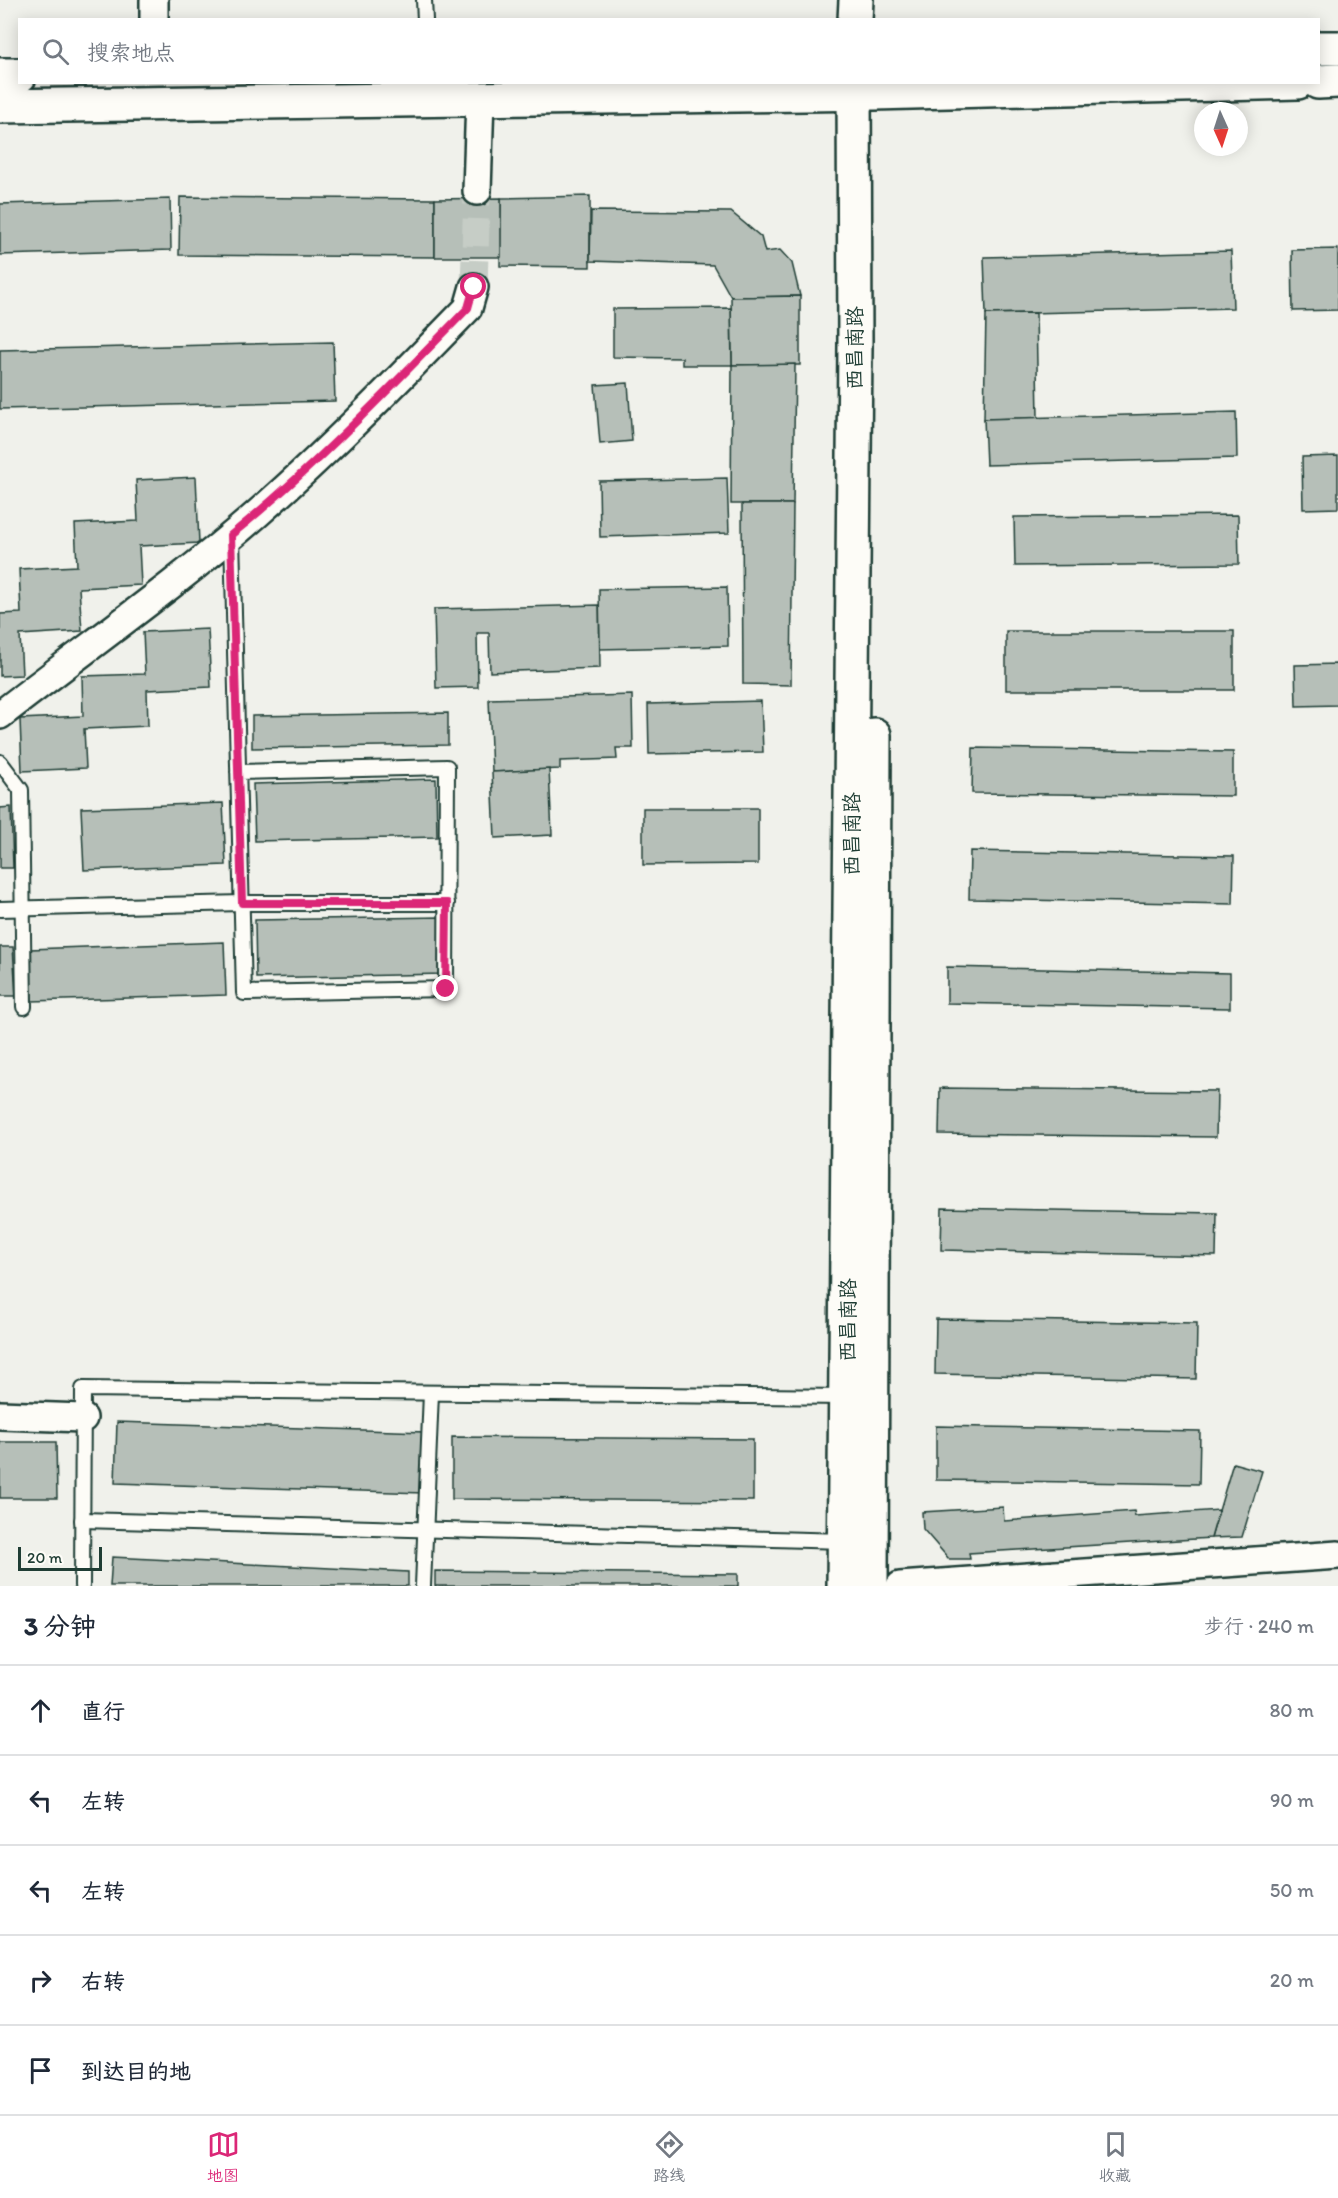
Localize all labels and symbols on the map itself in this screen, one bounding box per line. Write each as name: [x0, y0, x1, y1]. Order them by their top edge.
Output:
north arrow: [1194, 102, 1248, 156]
route start: [460, 273, 486, 299]
street label: 西昌南路: [842, 306, 867, 390]
street label: 西昌南路: [839, 792, 864, 876]
route end: [432, 975, 458, 1001]
street label: 西昌南路: [835, 1278, 860, 1362]
scale bar: [18, 1544, 102, 1572]

